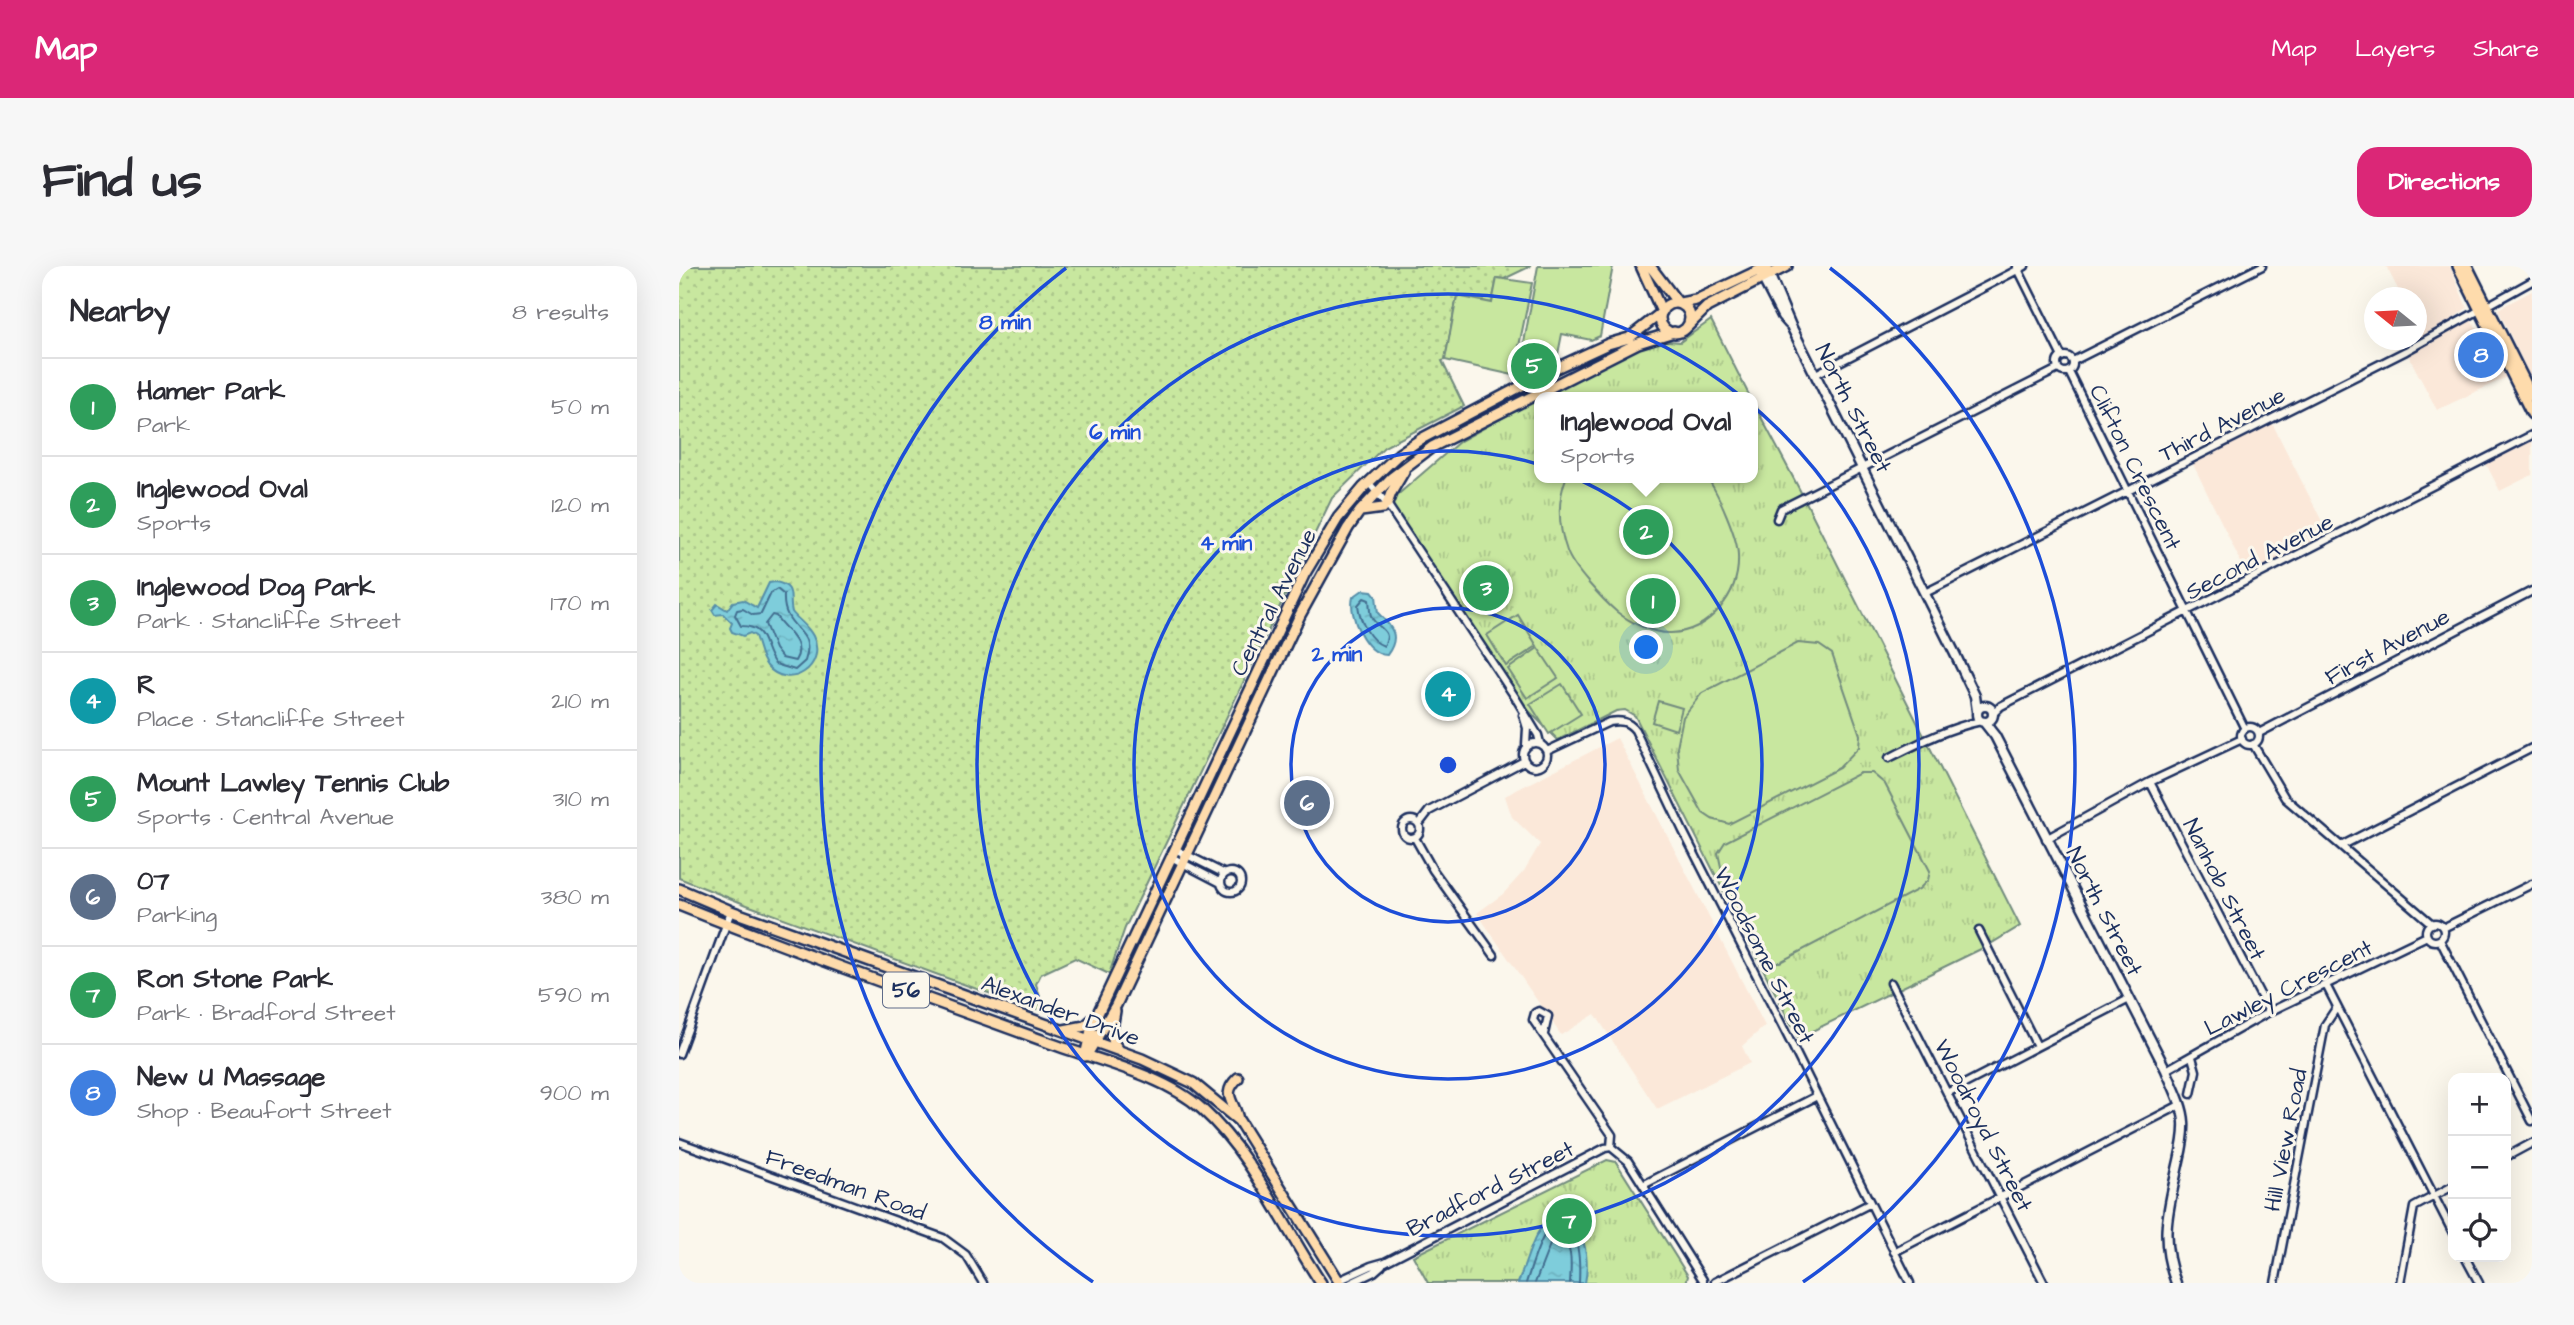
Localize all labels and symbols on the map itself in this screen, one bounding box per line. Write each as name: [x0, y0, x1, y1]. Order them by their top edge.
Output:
north arrow: [2364, 287, 2427, 350]
text: 8 min: [979, 308, 1032, 337]
pin: 8: [2458, 329, 2504, 381]
street label: North Street: [1807, 338, 1900, 479]
pin: 5: [1511, 340, 1557, 392]
street label: Clifton Crescent: [2081, 379, 2189, 556]
street label: Third Avenue: [2154, 379, 2291, 470]
text: 6 min: [1089, 418, 1141, 447]
pin: 2: [1623, 506, 1669, 558]
street label: Second Avenue: [2180, 506, 2339, 608]
street label: Central Avenue: [1223, 523, 1325, 682]
text: 4 min: [1200, 529, 1253, 558]
pin: 3: [1463, 562, 1509, 614]
pin: 1: [1630, 575, 1676, 627]
street label: First Avenue: [2320, 601, 2455, 693]
your location: [1629, 630, 1663, 664]
text: 2 min: [1311, 640, 1363, 669]
pin: 4: [1425, 668, 1471, 720]
centre of rings: [1436, 753, 1460, 777]
pin: 6: [1284, 777, 1330, 829]
street label: Nanhob Street: [2175, 813, 2274, 966]
street label: North Street: [2058, 841, 2151, 982]
street label: Woodsome Street: [1706, 862, 1823, 1050]
street label: Lawley Crescent: [2199, 931, 2379, 1045]
street label: Alexander Drive: [977, 967, 1144, 1054]
road number: 56: [883, 972, 929, 1008]
street label: Woodroyd Street: [1925, 1034, 2041, 1218]
street label: Hill View Road: [2256, 1066, 2316, 1214]
street label: Bradford Street: [1401, 1133, 1580, 1245]
street label: Freedman Road: [761, 1141, 930, 1229]
pin: 7: [1546, 1195, 1592, 1247]

